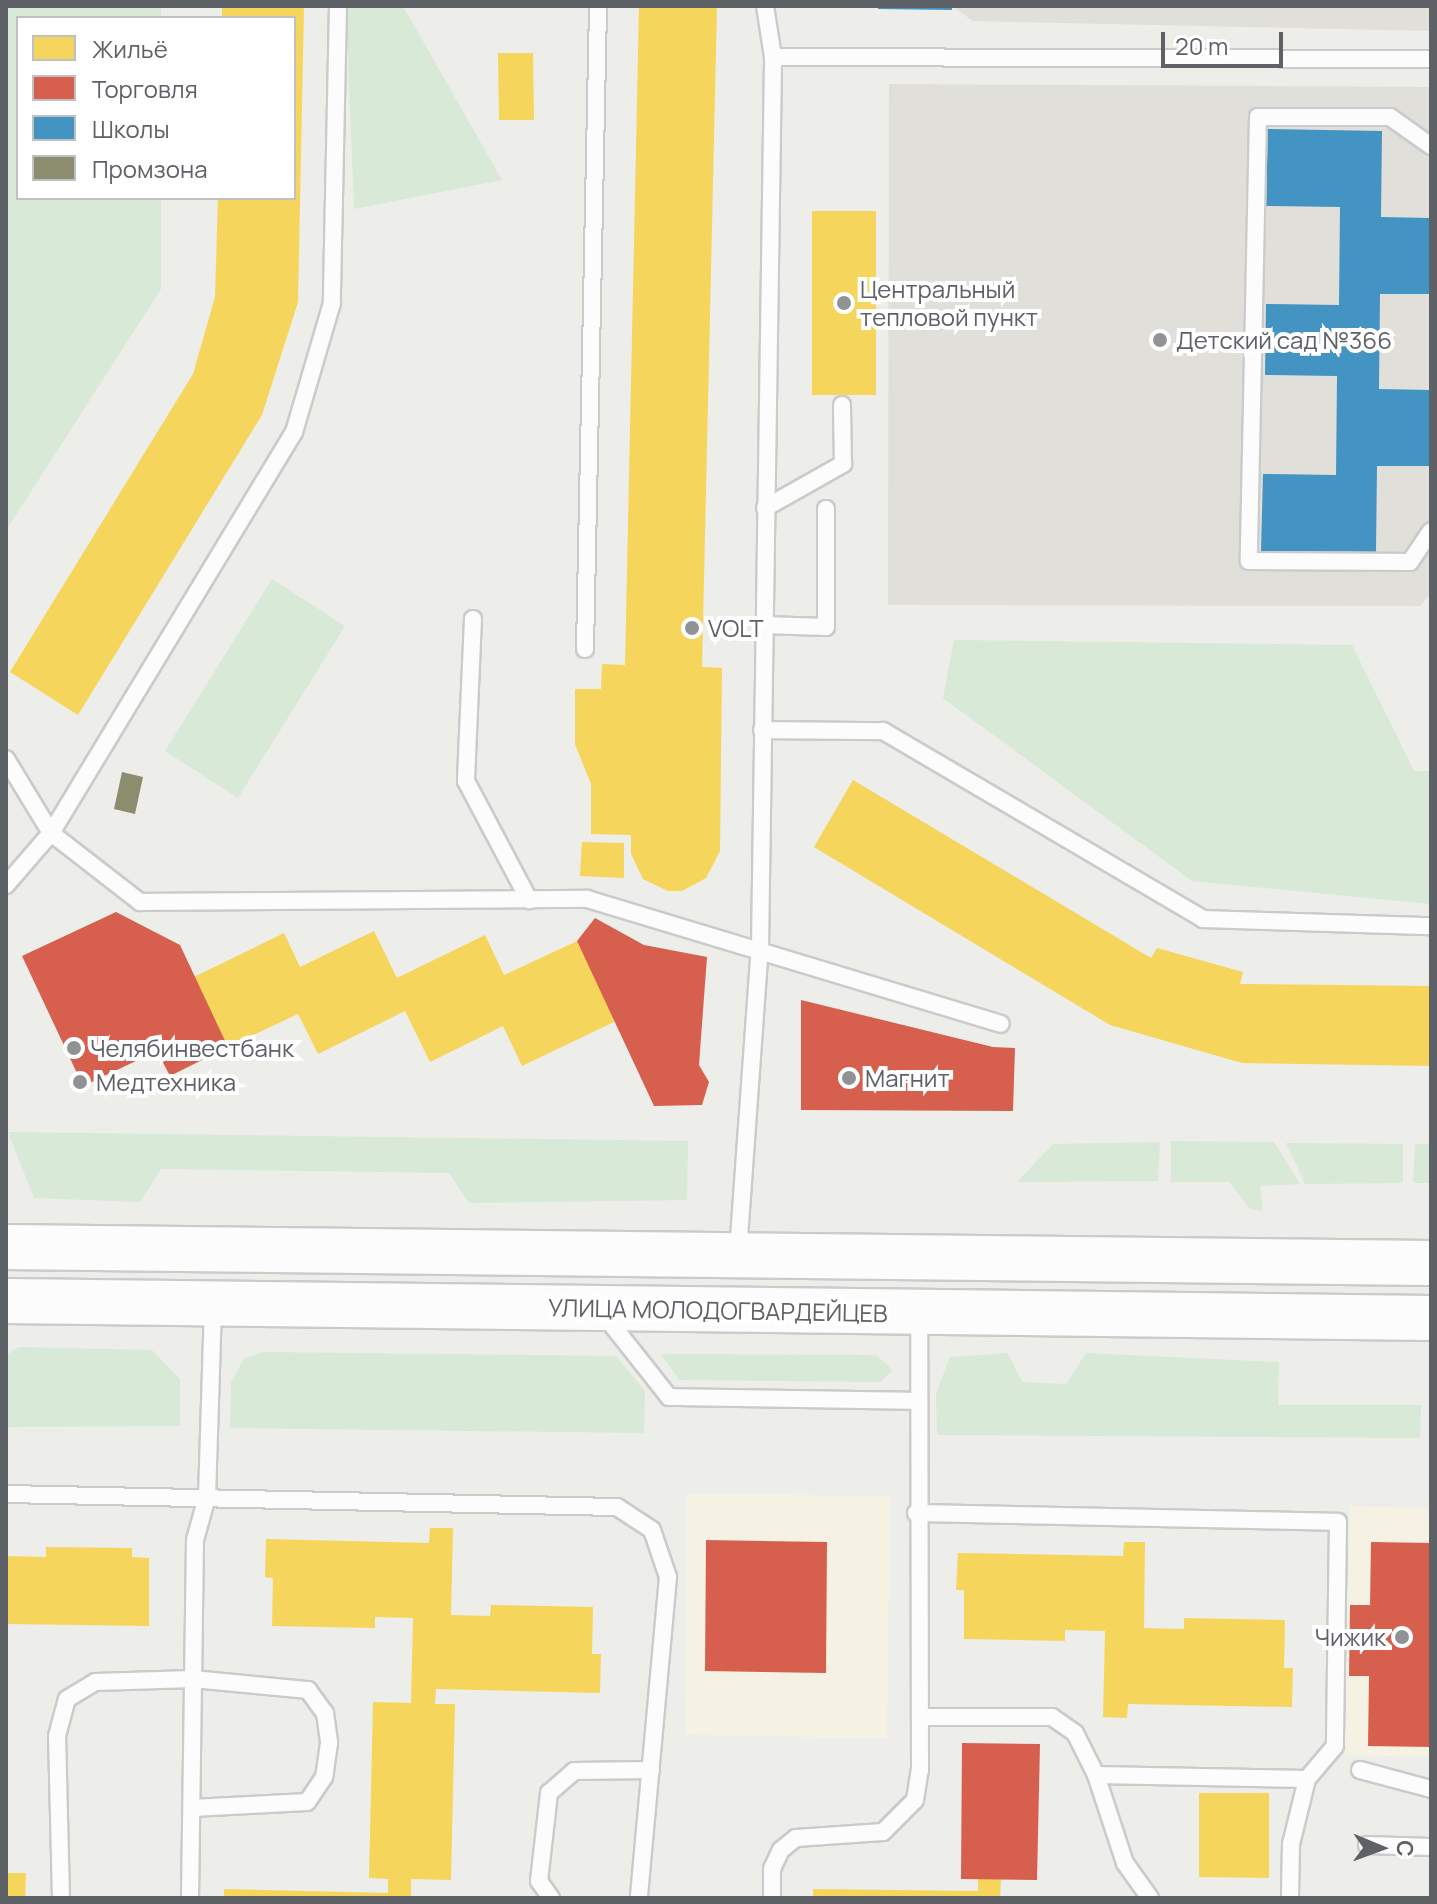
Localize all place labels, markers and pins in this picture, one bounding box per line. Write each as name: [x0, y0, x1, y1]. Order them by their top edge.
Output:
place label: Центральный тепловой пункт: [860, 275, 1038, 331]
marker: Центральный тепловой пункт: [835, 294, 853, 312]
place label: Детский сад №366: [1176, 326, 1392, 354]
marker: Детский сад №366: [1151, 331, 1169, 349]
place label: VOLT: [708, 614, 764, 642]
marker: VOLT: [683, 619, 701, 637]
place label: Челябинвестбанк: [90, 1034, 294, 1062]
marker: Челябинвестбанк: [65, 1039, 83, 1057]
place label: Магнит: [865, 1064, 950, 1092]
place label: Медтехника: [96, 1068, 236, 1096]
marker: Магнит: [840, 1069, 858, 1087]
marker: Медтехника: [71, 1073, 89, 1091]
place label: Чижик: [1315, 1623, 1386, 1651]
marker: Чижик: [1393, 1628, 1411, 1646]

